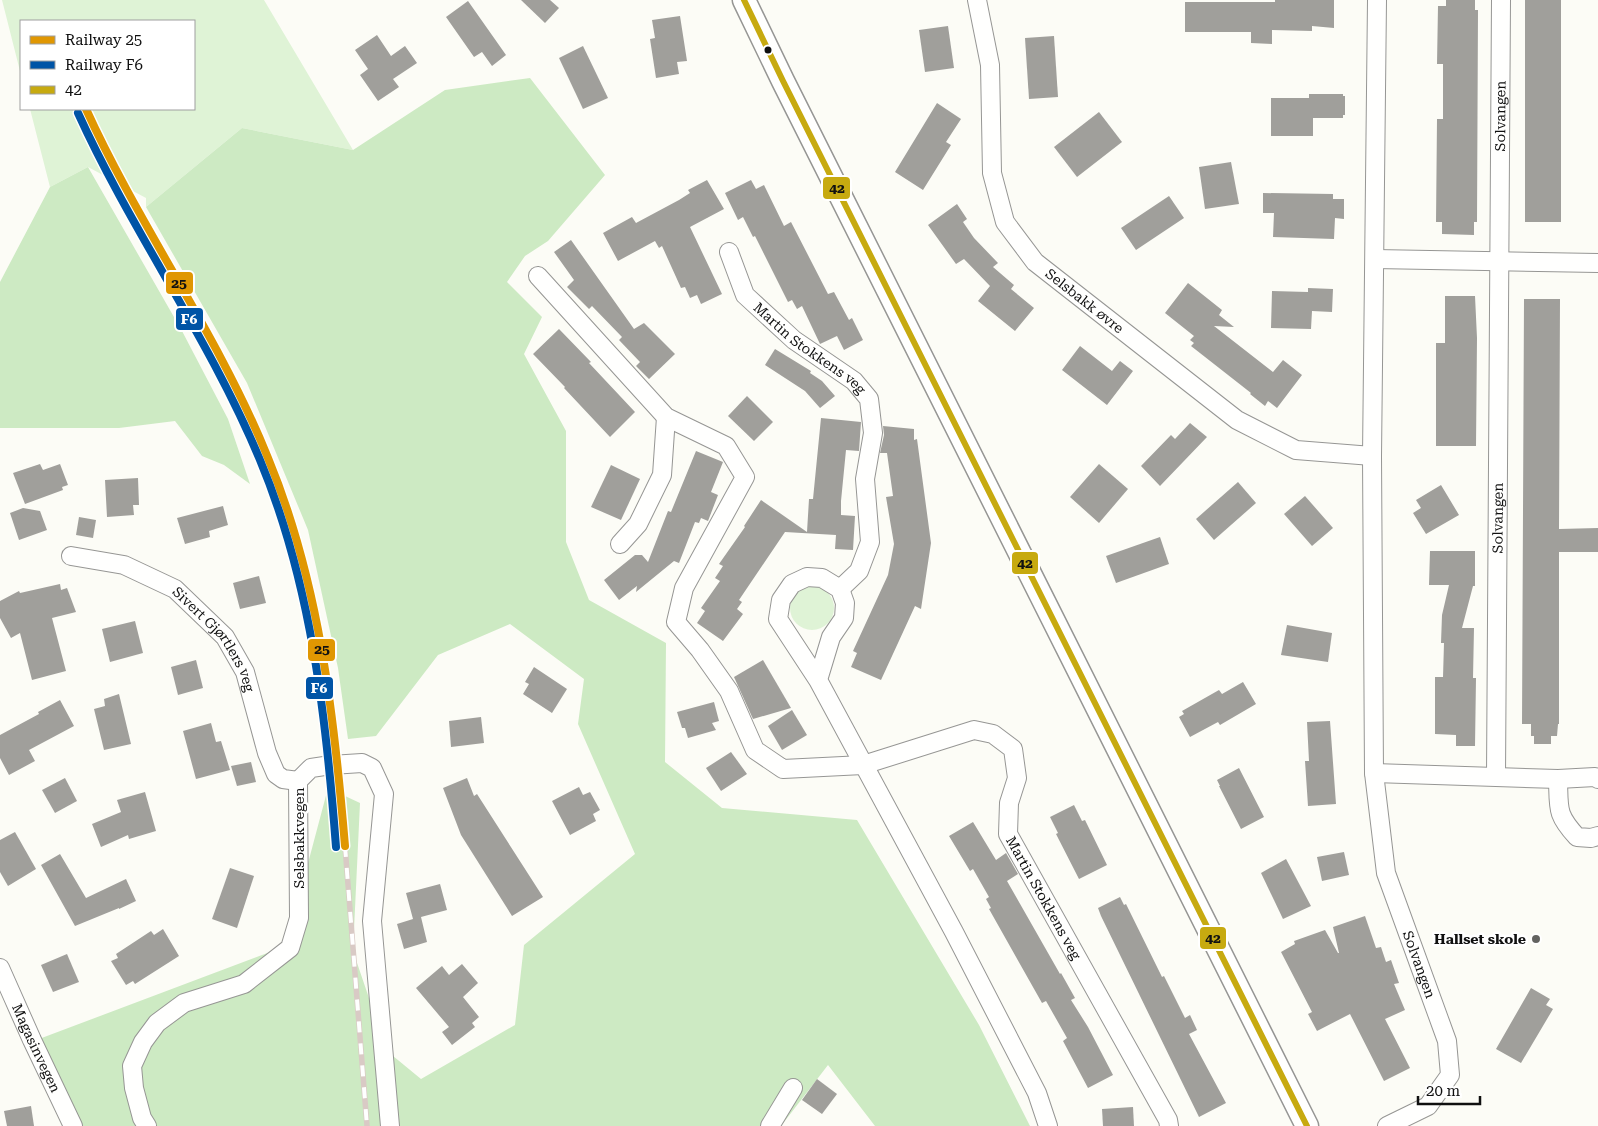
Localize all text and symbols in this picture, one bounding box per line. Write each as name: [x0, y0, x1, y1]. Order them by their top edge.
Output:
legend: [20, 20, 195, 110]
text: Railway 25: [65, 31, 142, 49]
unlabelled marker: [763, 45, 773, 55]
text: Railway F6: [65, 56, 143, 74]
text: 42: [65, 81, 82, 99]
street label: Solvangen: [1492, 81, 1508, 151]
line badge: 42: [822, 176, 851, 200]
text: 42: [829, 180, 845, 196]
street label: Selsbakk øvre: [1042, 265, 1127, 336]
line badge: 25: [165, 271, 194, 295]
text: 25: [171, 275, 187, 291]
street label: Martin Stokkens veg: [750, 299, 869, 397]
line badge: F6: [175, 307, 204, 331]
text: F6: [181, 311, 197, 327]
street label: Solvangen: [1489, 483, 1506, 553]
line badge: 42: [1011, 551, 1039, 575]
text: 42: [1017, 555, 1033, 571]
street label: Sivert Gjørtlers veg: [169, 583, 258, 694]
line badge: 25: [307, 638, 336, 662]
text: 25: [314, 641, 330, 657]
line badge: F6: [305, 676, 334, 700]
text: F6: [311, 680, 327, 696]
street label: Selsbakkvegen: [291, 788, 307, 888]
street label: Martin Stokkens veg: [1003, 833, 1085, 962]
line badge: 42: [1199, 926, 1227, 950]
street label: Solvangen: [1400, 928, 1439, 1000]
text: 42: [1205, 930, 1221, 946]
place label: Hallset skole: [1434, 931, 1526, 947]
marker: Hallset skole: [1530, 933, 1542, 945]
street label: Magasinvegen: [9, 1001, 64, 1095]
scale bar: [1418, 1074, 1480, 1106]
text: 20 m: [1426, 1082, 1461, 1100]

